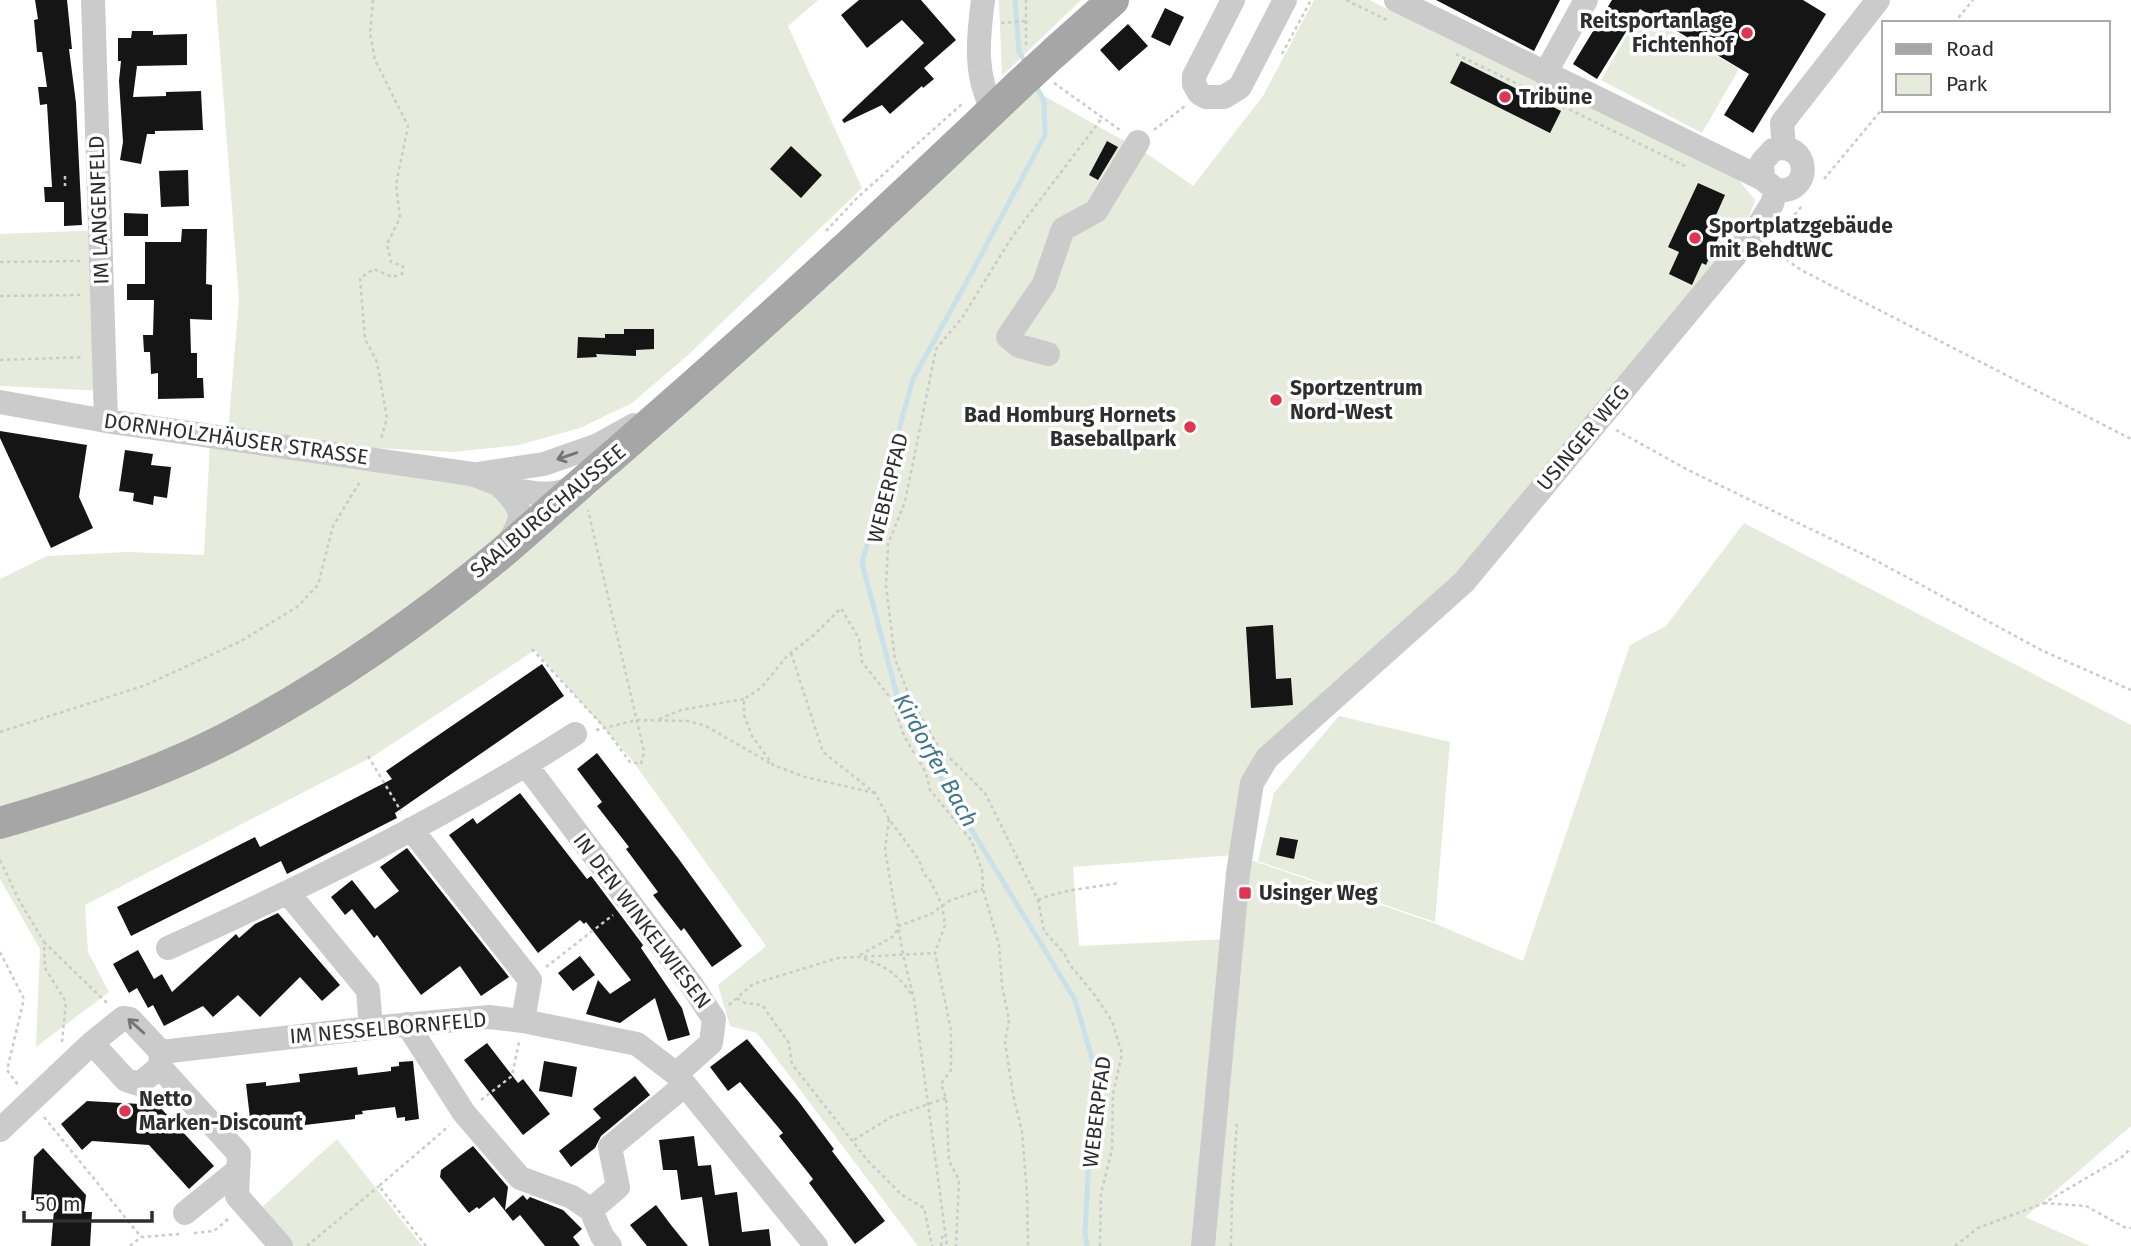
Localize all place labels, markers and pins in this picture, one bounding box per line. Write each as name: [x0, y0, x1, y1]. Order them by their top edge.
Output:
place label: Reitsportanlage Fichtenhof: [1580, 8, 1736, 58]
marker: Reitsportanlage Fichtenhof: [1739, 25, 1755, 41]
place label: Tribüne: [1519, 84, 1593, 110]
marker: Tribüne: [1497, 89, 1513, 105]
place label: Sportplatzgebäude mit BehdtWC: [1709, 213, 1893, 263]
marker: Sportplatzgebäude mit BehdtWC: [1687, 230, 1703, 246]
place label: Sportzentrum Nord-West: [1290, 375, 1423, 425]
marker: Sportzentrum Nord-West: [1268, 392, 1284, 408]
place label: Bad Homburg Hornets Baseballpark: [964, 402, 1176, 452]
marker: Bad Homburg Hornets Baseballpark: [1182, 419, 1198, 435]
place label: Usinger Weg: [1259, 880, 1378, 906]
marker: Usinger Weg: [1237, 885, 1253, 901]
place label: Netto Marken-Discount: [139, 1086, 304, 1136]
marker: Netto Marken-Discount: [117, 1103, 133, 1119]

